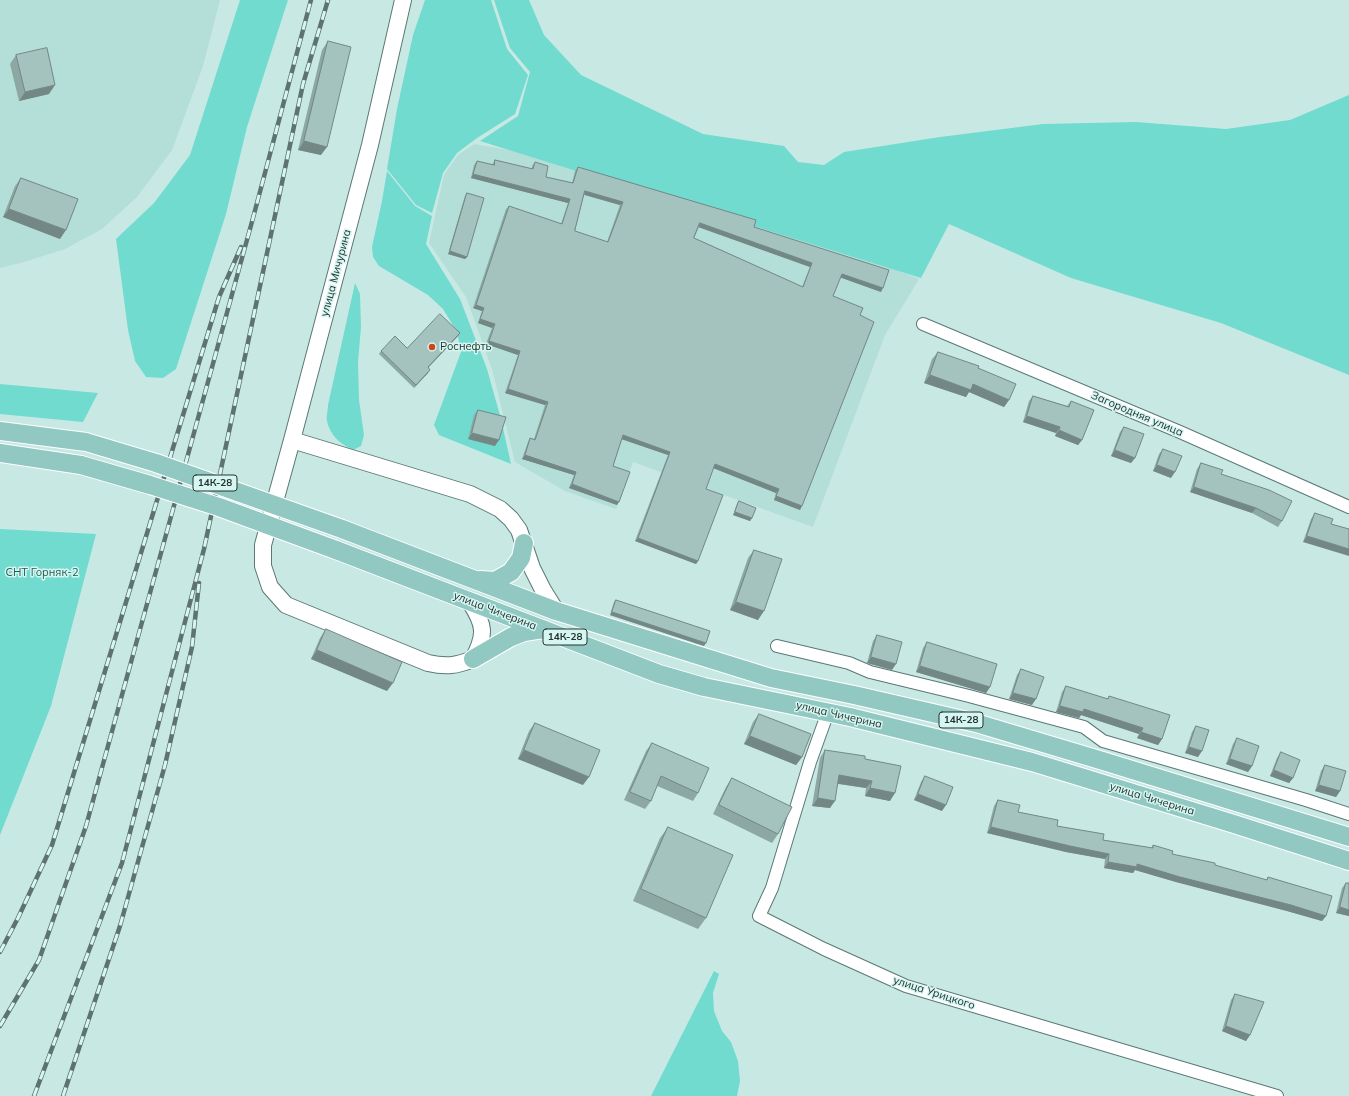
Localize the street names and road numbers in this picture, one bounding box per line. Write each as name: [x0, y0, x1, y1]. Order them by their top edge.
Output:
street label: улица Мичурина: [318, 228, 354, 318]
street label: Загородняя улица: [1089, 389, 1185, 439]
road number: 14К-28: [193, 475, 237, 491]
street label: улица Чичерина: [452, 589, 538, 633]
road number: 14К-28: [543, 629, 587, 645]
street label: улица Чичерина: [795, 699, 883, 731]
road number: 14К-28: [939, 712, 983, 728]
street label: улица Чичерина: [1108, 780, 1196, 818]
street label: улица Урицкого: [891, 974, 977, 1012]

